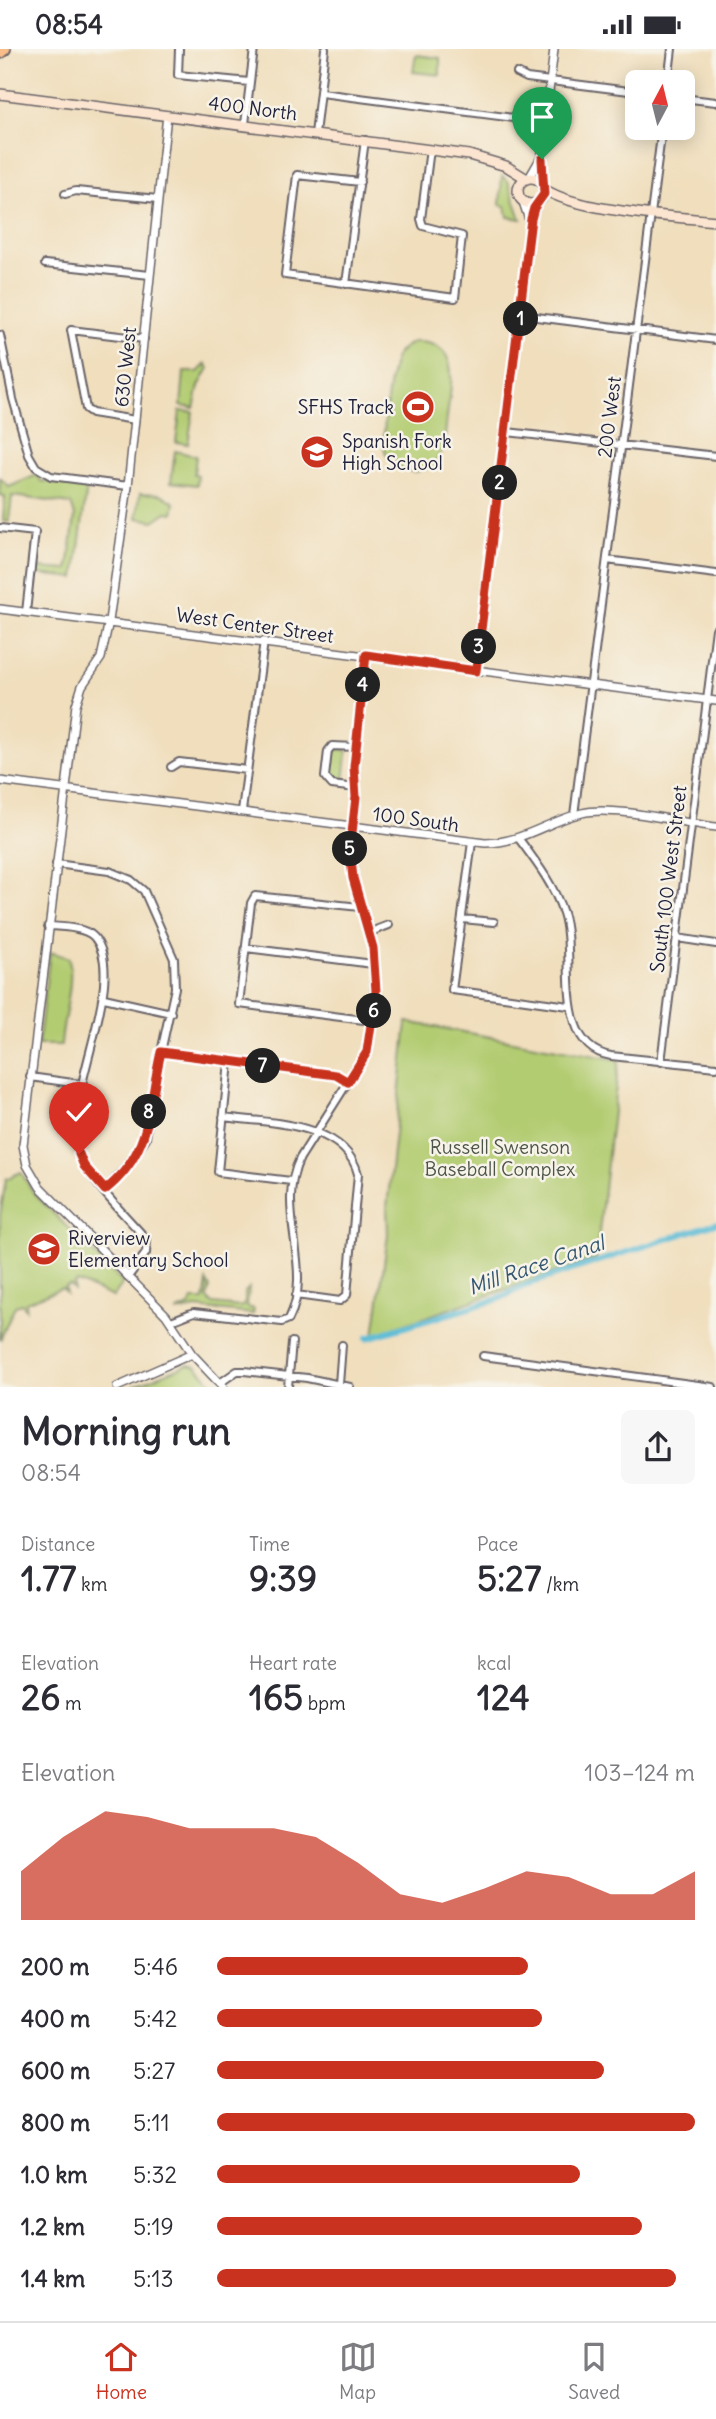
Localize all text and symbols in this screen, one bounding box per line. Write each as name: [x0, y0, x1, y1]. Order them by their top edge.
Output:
text: 08:54: [35, 8, 103, 41]
north arrow: [625, 70, 695, 140]
map controls: [625, 70, 695, 140]
pin: [512, 87, 572, 159]
street label: 400 North: [207, 91, 299, 125]
icon: arrive: [523, 98, 561, 136]
pin: 1: [504, 301, 538, 337]
text: 1: [517, 306, 524, 330]
street label: 630 West: [109, 326, 141, 408]
street label: 200 West: [592, 375, 626, 459]
sports icon: SFHS Track: [399, 388, 437, 426]
place label: SFHS Track: [298, 395, 394, 419]
place label: Spanish Fork High School: [342, 429, 452, 475]
school or university icon: Spanish Fork High School: [298, 433, 336, 471]
pin: 2: [482, 465, 518, 501]
text: 2: [494, 470, 505, 494]
street label: West Center Street: [175, 602, 335, 648]
pin: 3: [462, 629, 496, 665]
text: 3: [473, 634, 484, 658]
pin: 4: [346, 667, 380, 703]
text: 4: [357, 672, 368, 696]
street label: South 100 West Street: [645, 784, 691, 974]
street label: 100 South: [371, 801, 461, 837]
pin: 5: [332, 831, 368, 867]
text: 5: [344, 836, 355, 860]
pin: 6: [356, 993, 392, 1028]
text: 6: [368, 998, 379, 1022]
pin: 7: [246, 1049, 280, 1083]
text: 7: [258, 1053, 267, 1077]
pin: [49, 1082, 109, 1154]
icon: check: [60, 1093, 98, 1131]
pin: 8: [132, 1095, 166, 1129]
text: 8: [143, 1099, 154, 1123]
park label: Russell Swenson Baseball Complex: [425, 1135, 576, 1181]
place label: Riverview Elementary School: [68, 1226, 229, 1272]
water label: Mill Race Canal: [464, 1228, 611, 1301]
school or university icon: Riverview Elementary School: [25, 1230, 63, 1268]
text: Morning run: [21, 1408, 231, 1455]
button: share: [621, 1410, 695, 1484]
text: 08:54: [21, 1458, 81, 1487]
text: Distance: [21, 1532, 95, 1556]
text: Time: [249, 1532, 290, 1556]
text: Pace: [477, 1532, 518, 1556]
text: 1.77: [21, 1556, 76, 1600]
text: 9:39: [249, 1556, 317, 1600]
text: 5:27: [477, 1556, 541, 1600]
text: km: [76, 1572, 107, 1596]
text: /km: [541, 1572, 579, 1596]
text: Elevation: [21, 1651, 99, 1675]
text: Heart rate: [249, 1651, 337, 1675]
text: kcal: [477, 1651, 511, 1675]
text: 26: [21, 1675, 60, 1719]
text: 165: [249, 1675, 303, 1719]
text: 124: [477, 1675, 530, 1719]
text: m: [60, 1691, 82, 1715]
text: bpm: [303, 1691, 346, 1715]
text: Elevation: [21, 1758, 115, 1787]
text: 103–124 m: [584, 1758, 695, 1787]
text: 200 m: [21, 1952, 90, 1981]
text: 5:46: [133, 1952, 178, 1981]
text: 400 m: [21, 2004, 90, 2033]
text: 5:42: [133, 2004, 177, 2033]
text: 600 m: [21, 2056, 90, 2085]
text: 5:27: [133, 2056, 175, 2085]
text: 800 m: [21, 2108, 90, 2137]
text: 5:11: [133, 2108, 170, 2137]
text: 1.0 km: [21, 2160, 87, 2189]
text: 5:32: [133, 2160, 177, 2189]
text: 1.2 km: [21, 2212, 85, 2241]
text: 5:19: [133, 2212, 174, 2241]
text: 1.4 km: [21, 2264, 85, 2293]
text: 5:13: [133, 2264, 174, 2293]
tab: Home: [96, 2338, 147, 2404]
tab: Map: [339, 2338, 377, 2404]
tab: Saved: [568, 2338, 620, 2404]

